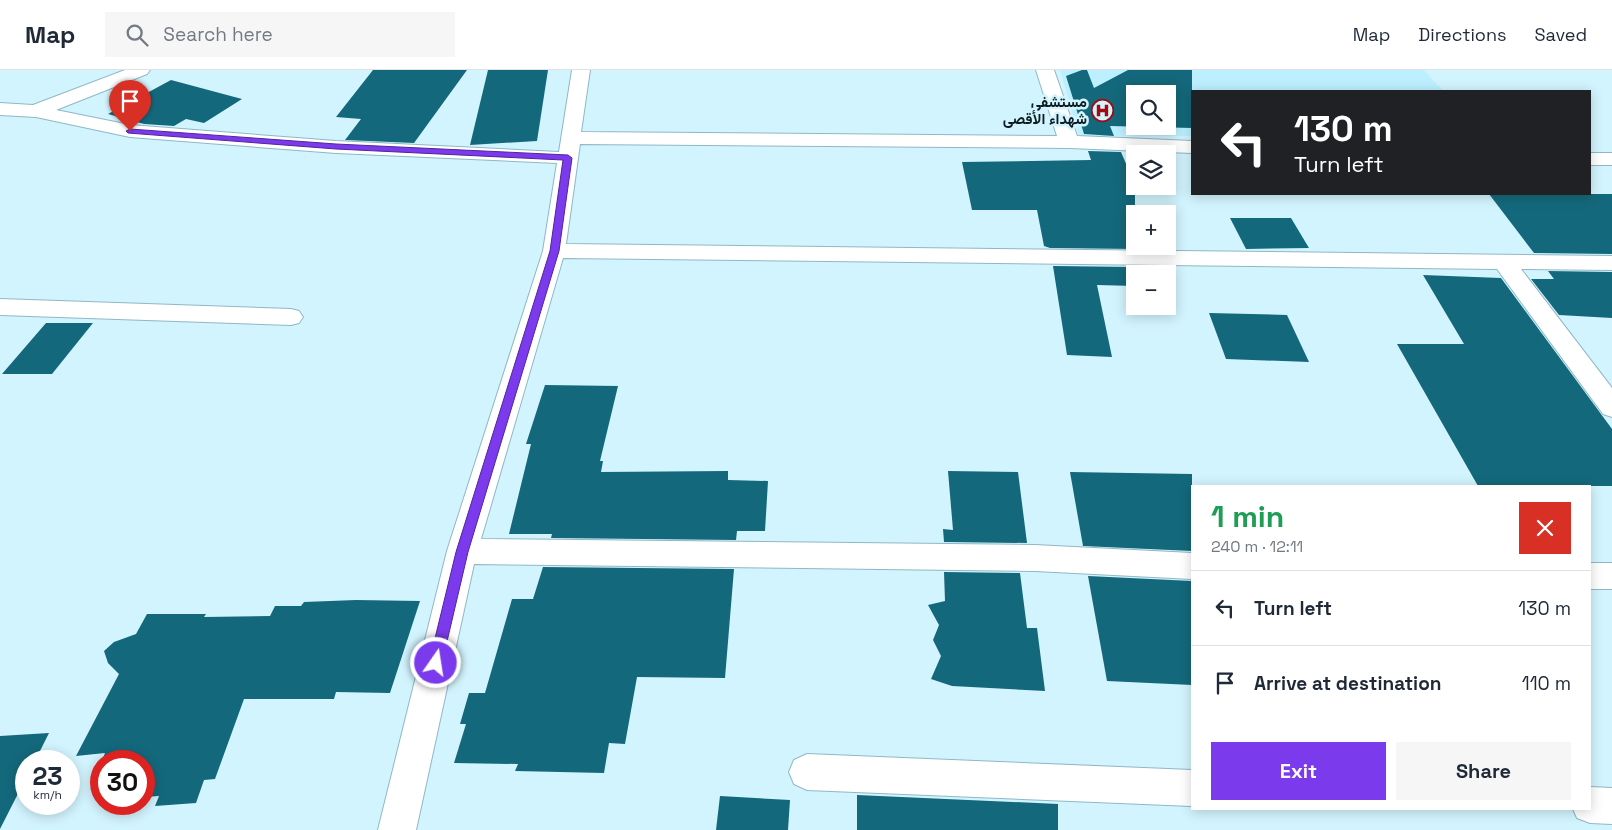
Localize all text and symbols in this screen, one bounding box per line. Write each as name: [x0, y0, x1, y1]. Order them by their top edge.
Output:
search box: [105, 12, 455, 57]
text: Map: [25, 19, 75, 50]
icon: search: [123, 21, 151, 49]
text: Search here: [163, 22, 273, 47]
text: Map: [1353, 23, 1390, 46]
text: Directions: [1418, 23, 1507, 46]
text: Saved: [1535, 23, 1587, 46]
pin: [109, 80, 151, 131]
map controls: [1126, 85, 1176, 315]
button: search: [1126, 85, 1176, 135]
icon: arrive: [116, 87, 144, 115]
place label: مستشفى شهداء الأقصى: [1003, 92, 1087, 128]
hospital icon: مستشفى شهداء الأقصى: [1091, 98, 1115, 122]
text: 130 m: [1294, 107, 1393, 151]
icon: left: [1211, 110, 1276, 175]
button: layers: [1126, 145, 1176, 195]
text: Turn left: [1294, 150, 1384, 178]
button: +: [1126, 205, 1176, 255]
button: −: [1126, 265, 1176, 315]
text: 1 min: [1211, 497, 1284, 536]
button: close: [1519, 502, 1571, 554]
text: 240 m · 12:11: [1211, 536, 1303, 557]
icon: left: [1211, 594, 1239, 622]
text: Turn left: [1254, 596, 1332, 621]
text: 130 m: [1518, 596, 1571, 621]
position arrow: [409, 636, 461, 688]
icon: arrive: [1211, 669, 1239, 697]
text: Arrive at destination: [1254, 671, 1442, 696]
text: 110 m: [1522, 671, 1571, 696]
button: Exit: [1211, 742, 1386, 800]
button: Share: [1396, 742, 1571, 800]
speed limit sign: 30: [90, 750, 155, 815]
text: 23: [32, 760, 63, 792]
text: km/h: [33, 787, 62, 803]

